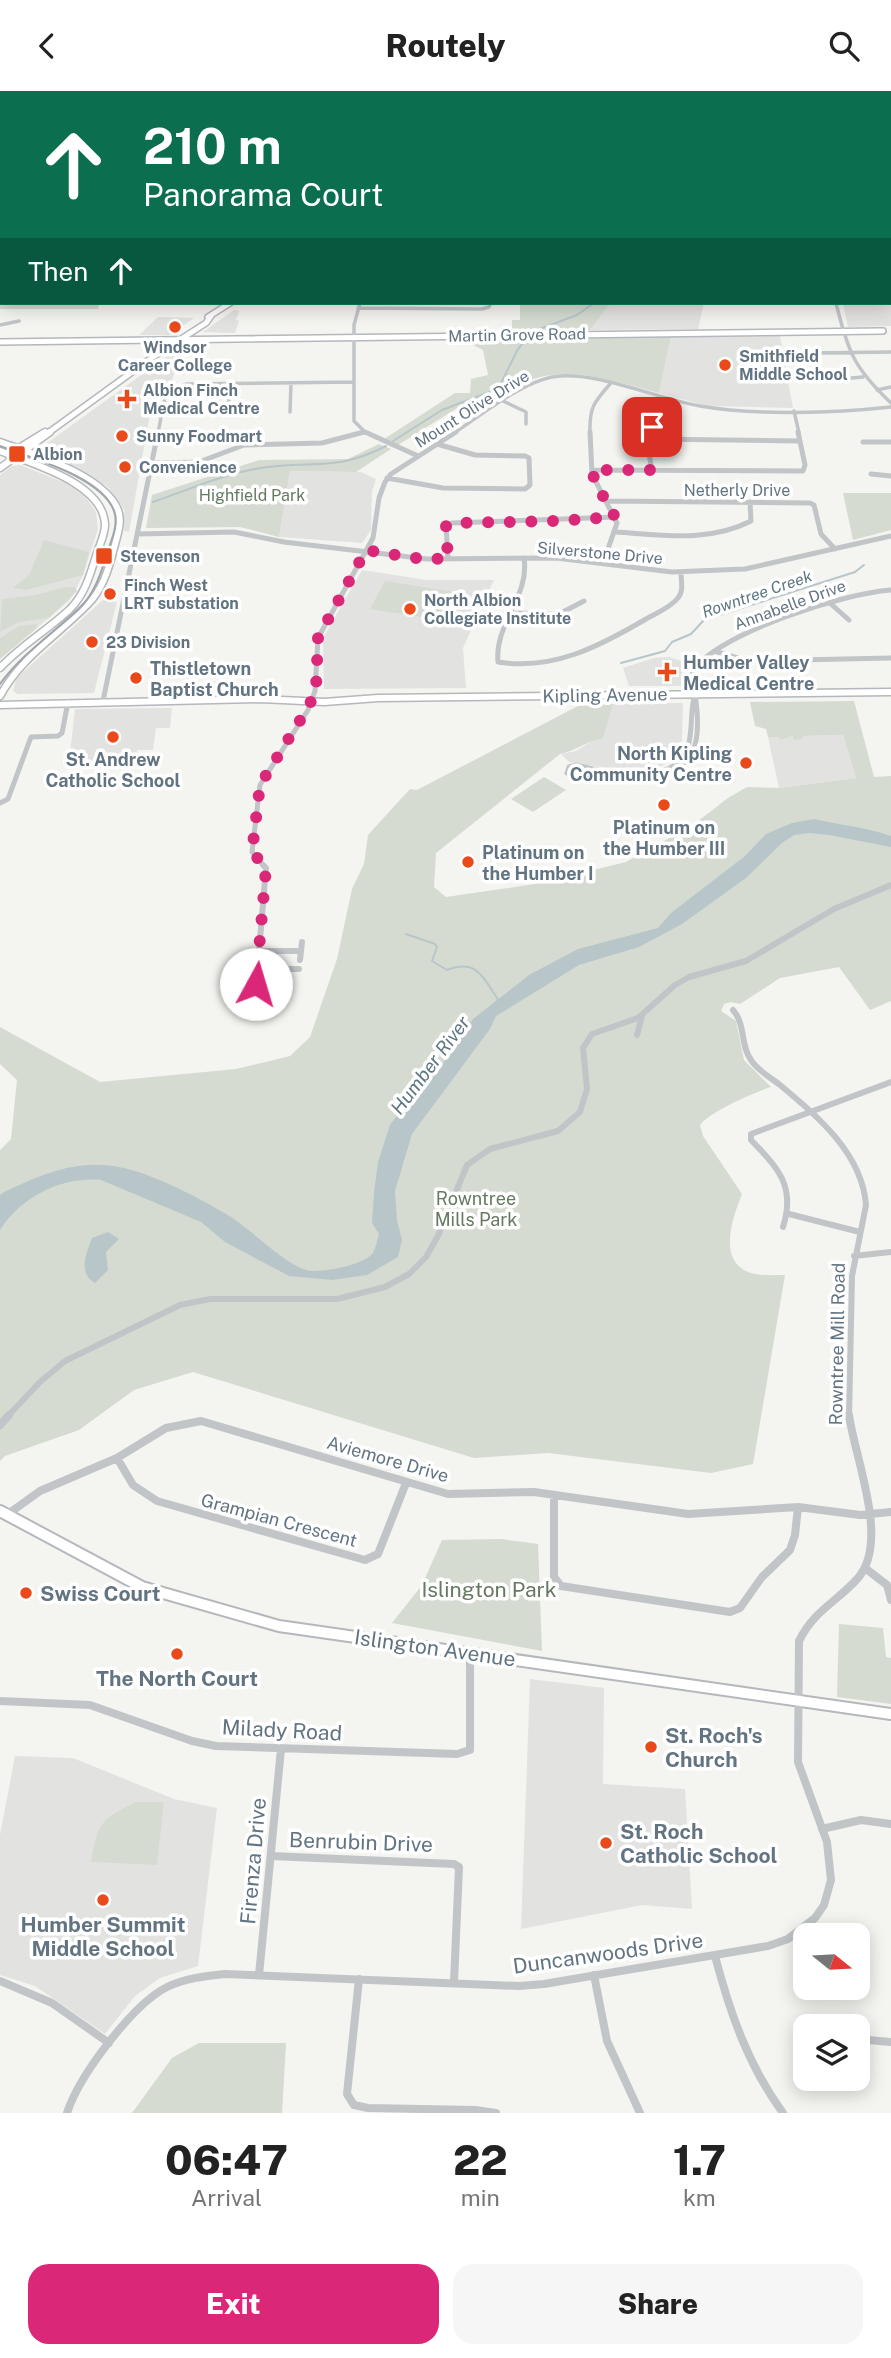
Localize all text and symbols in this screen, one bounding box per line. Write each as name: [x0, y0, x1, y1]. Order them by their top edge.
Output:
icon: back: [28, 27, 66, 65]
text: Routely: [386, 27, 505, 64]
icon: search: [825, 27, 863, 65]
text: 210 m: [143, 117, 282, 175]
icon: ahead: [28, 119, 119, 210]
text: Panorama Court: [143, 176, 383, 213]
icon: ahead: [102, 252, 140, 290]
text: Then: [28, 256, 88, 287]
marker: Windsor Career College: [167, 319, 183, 335]
street label: Martin Grove Road: [448, 324, 586, 346]
place label: Windsor Career College: [118, 338, 232, 375]
place label: Smithfield Middle School: [739, 347, 848, 384]
marker: Smithfield Middle School: [717, 357, 733, 373]
street label: Mount Olive Drive: [411, 366, 533, 452]
place label: Albion Finch Medical Centre: [143, 381, 260, 418]
marker: Albion Finch Medical Centre: [117, 389, 137, 409]
pin: [622, 397, 682, 457]
icon: arrive: [633, 408, 671, 446]
place label: Sunny Foodmart: [136, 427, 262, 446]
marker: Sunny Foodmart: [114, 428, 130, 444]
marker: Albion: [7, 444, 27, 464]
place label: Albion: [33, 445, 83, 464]
place label: Convenience: [139, 458, 237, 477]
marker: Convenience: [117, 459, 133, 475]
street label: Netherly Drive: [684, 481, 790, 500]
park label: Highfield Park: [199, 486, 305, 505]
street label: Silverstone Drive: [536, 538, 664, 568]
marker: Stevenson: [94, 546, 114, 566]
place label: Stevenson: [120, 547, 200, 566]
water label: Rowntree Creek: [700, 566, 815, 622]
place label: Finch West LRT substation: [124, 576, 239, 613]
street label: Annabelle Drive: [732, 576, 848, 634]
marker: Finch West LRT substation: [102, 586, 118, 602]
place label: North Albion Collegiate Institute: [424, 591, 571, 628]
marker: North Albion Collegiate Institute: [402, 601, 418, 617]
place label: 23 Division: [106, 633, 190, 652]
marker: 23 Division: [84, 634, 100, 650]
place label: Humber Valley Medical Centre: [683, 652, 814, 694]
place label: Thistletown Baptist Church: [150, 658, 279, 700]
marker: Humber Valley Medical Centre: [657, 662, 677, 682]
marker: Thistletown Baptist Church: [128, 670, 144, 686]
street label: Kipling Avenue: [542, 683, 668, 707]
marker: St. Andrew Catholic School: [105, 729, 121, 745]
place label: North Kipling Community Centre: [570, 743, 732, 785]
place label: St. Andrew Catholic School: [45, 749, 181, 791]
marker: North Kipling Community Centre: [738, 755, 754, 771]
marker: Platinum on the Humber III: [656, 797, 672, 813]
place label: Platinum on the Humber III: [603, 817, 725, 859]
place label: Platinum on the Humber I: [482, 842, 594, 884]
marker: Platinum on the Humber I: [460, 854, 476, 870]
position arrow: [219, 947, 293, 1021]
water label: Humber River: [386, 1011, 475, 1118]
park label: Rowntree Mills Park: [435, 1188, 517, 1230]
street label: Rowntree Mill Road: [825, 1262, 849, 1426]
street label: Aviemore Drive: [325, 1432, 451, 1486]
street label: Grampian Crescent: [199, 1489, 359, 1551]
park label: Islington Park: [421, 1577, 557, 1602]
place label: Swiss Court: [40, 1581, 160, 1606]
marker: Swiss Court: [18, 1585, 34, 1601]
street label: Islington Avenue: [353, 1624, 517, 1672]
marker: The North Court: [169, 1646, 185, 1662]
place label: The North Court: [96, 1666, 258, 1691]
street label: Milady Road: [221, 1714, 343, 1746]
place label: St. Roch's Church: [665, 1723, 763, 1772]
marker: St. Roch's Church: [643, 1739, 659, 1755]
street label: Firenza Drive: [235, 1797, 271, 1925]
place label: St. Roch Catholic School: [620, 1819, 778, 1868]
street label: Benrubin Drive: [289, 1827, 433, 1857]
marker: St. Roch Catholic School: [598, 1835, 614, 1851]
marker: Humber Summit Middle School: [95, 1892, 111, 1908]
place label: Humber Summit Middle School: [21, 1912, 185, 1961]
north arrow: [793, 1923, 870, 2000]
map controls: [793, 1923, 870, 2091]
street label: Duncanwoods Drive: [511, 1927, 705, 1979]
button: layers: [793, 2014, 870, 2091]
text: 06:47: [165, 2135, 288, 2184]
text: 22: [453, 2135, 508, 2184]
text: 1.7: [673, 2135, 726, 2184]
text: Arrival: [191, 2184, 262, 2211]
text: min: [461, 2184, 500, 2211]
text: km: [683, 2184, 716, 2211]
button: Exit: [28, 2264, 439, 2344]
button: Share: [453, 2264, 863, 2344]

